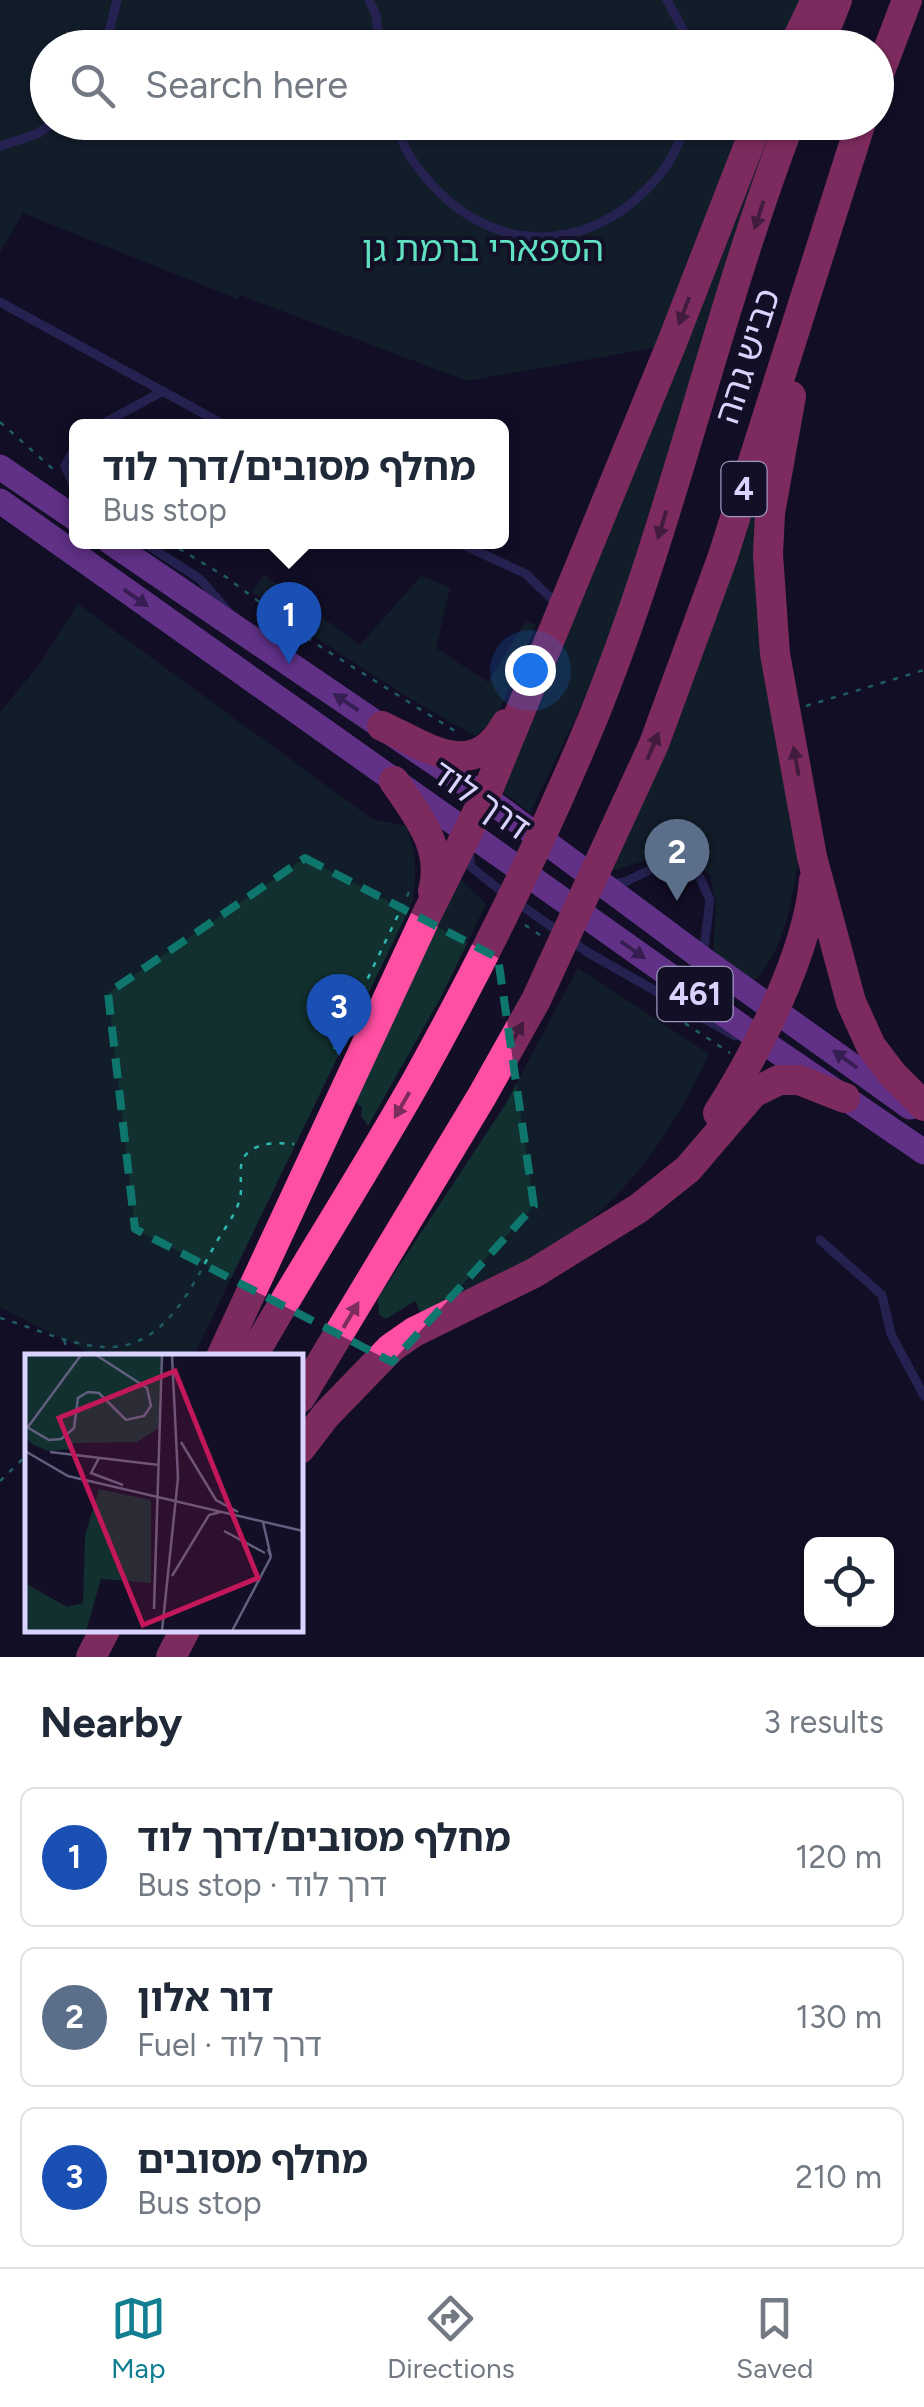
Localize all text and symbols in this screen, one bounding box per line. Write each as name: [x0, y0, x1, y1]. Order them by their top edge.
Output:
search box: [30, 30, 894, 140]
icon: search: [65, 58, 120, 113]
text: Search here: [145, 62, 348, 108]
one-way arrow: [750, 200, 765, 230]
park label: הספארי ברמת גן: [362, 228, 604, 270]
street label: כביש גהה: [705, 283, 789, 429]
one-way arrow: [676, 296, 691, 326]
popup: [69, 419, 509, 549]
text: מחלף מסובים/דרך לוד: [102, 444, 476, 490]
road number: 4: [722, 462, 766, 516]
text: Bus stop: [102, 491, 227, 529]
one-way arrow: [654, 510, 669, 541]
pin: 1: [256, 582, 322, 664]
one-way arrow: [123, 588, 150, 607]
your location: [505, 645, 556, 696]
one-way arrow: [333, 693, 360, 712]
one-way arrow: [645, 731, 661, 761]
one-way arrow: [788, 745, 803, 776]
street label: דרך לוד: [423, 751, 539, 849]
pin: 2: [644, 818, 710, 901]
one-way arrow: [620, 940, 646, 959]
road number: 461: [658, 967, 732, 1021]
pin: 3: [306, 974, 372, 1056]
one-way arrow: [507, 1021, 525, 1049]
one-way arrow: [832, 1050, 859, 1069]
one-way arrow: [394, 1091, 411, 1119]
one-way arrow: [342, 1301, 359, 1329]
inset map: [25, 1354, 302, 1632]
map controls: [804, 1537, 894, 1627]
button: locate: [804, 1537, 894, 1627]
text: Nearby: [40, 1697, 182, 1748]
text: 3 results: [764, 1703, 884, 1741]
text: מחלף מסובים/דרך לוד: [137, 1815, 511, 1861]
text: 1: [68, 1838, 81, 1876]
text: 120 m: [795, 1838, 882, 1876]
text: Bus stop · דרך לוד: [137, 1866, 387, 1904]
text: דור אלון: [137, 1975, 273, 2021]
text: 2: [65, 1998, 84, 2036]
text: 130 m: [796, 1998, 882, 2036]
text: Fuel · דרך לוד: [137, 2026, 322, 2064]
text: מחלף מסובים: [137, 2137, 368, 2183]
text: 3: [66, 2158, 83, 2196]
text: 210 m: [795, 2158, 882, 2196]
text: Bus stop: [137, 2184, 262, 2222]
tab: Map: [111, 2291, 166, 2385]
tab: Directions: [387, 2291, 515, 2385]
tab: Saved: [736, 2291, 813, 2385]

